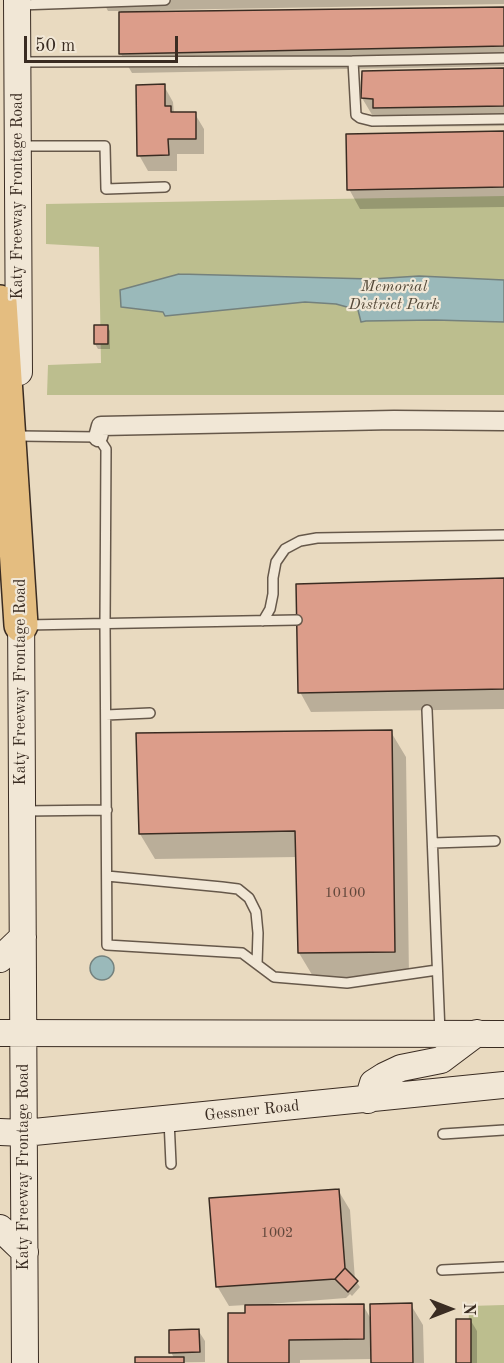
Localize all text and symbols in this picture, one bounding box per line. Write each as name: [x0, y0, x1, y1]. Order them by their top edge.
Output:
scale bar: [27, 24, 182, 62]
text: 50 m: [35, 37, 75, 55]
street label: Katy Freeway Frontage Road: [8, 93, 28, 299]
park label: Memorial District Park: [349, 277, 439, 315]
street label: Katy Freeway Frontage Road: [11, 579, 31, 785]
house number: 10100: [325, 885, 365, 901]
street label: Katy Freeway Frontage Road: [14, 1064, 34, 1270]
street label: Gessner Road: [204, 1096, 300, 1126]
house number: 1002: [261, 1225, 293, 1241]
north arrow: [420, 1279, 480, 1339]
text: N: [460, 1303, 476, 1315]

